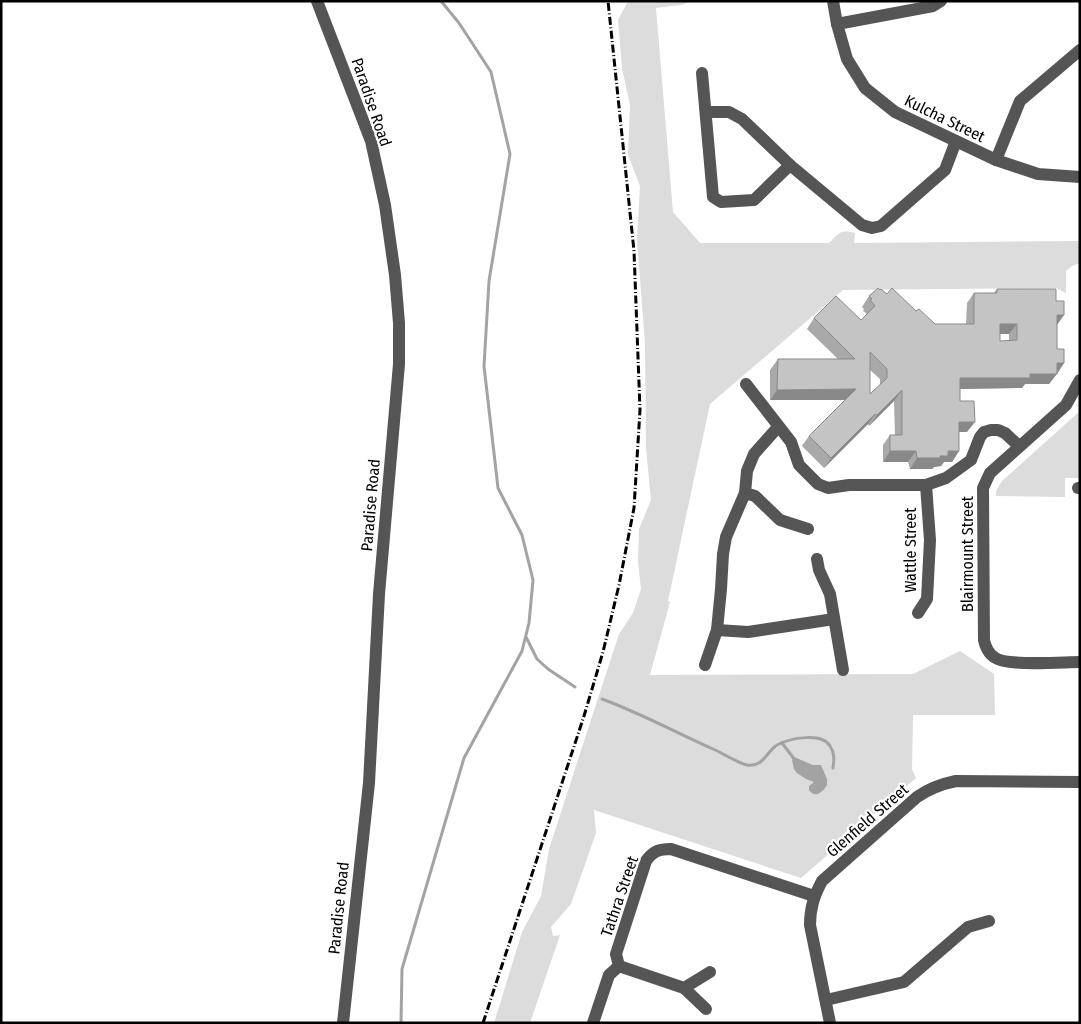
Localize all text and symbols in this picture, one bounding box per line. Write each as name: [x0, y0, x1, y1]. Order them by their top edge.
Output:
street label: Paradise Road: [347, 55, 396, 149]
street label: Kulcha Street: [901, 91, 989, 146]
street label: Paradise Road: [357, 458, 384, 552]
street label: Blairmount Street: [958, 495, 977, 612]
street label: Wattle Street: [901, 507, 920, 592]
street label: Glenfield Street: [823, 779, 913, 861]
street label: Tathra Street: [597, 853, 642, 939]
street label: Paradise Road: [324, 861, 353, 955]

